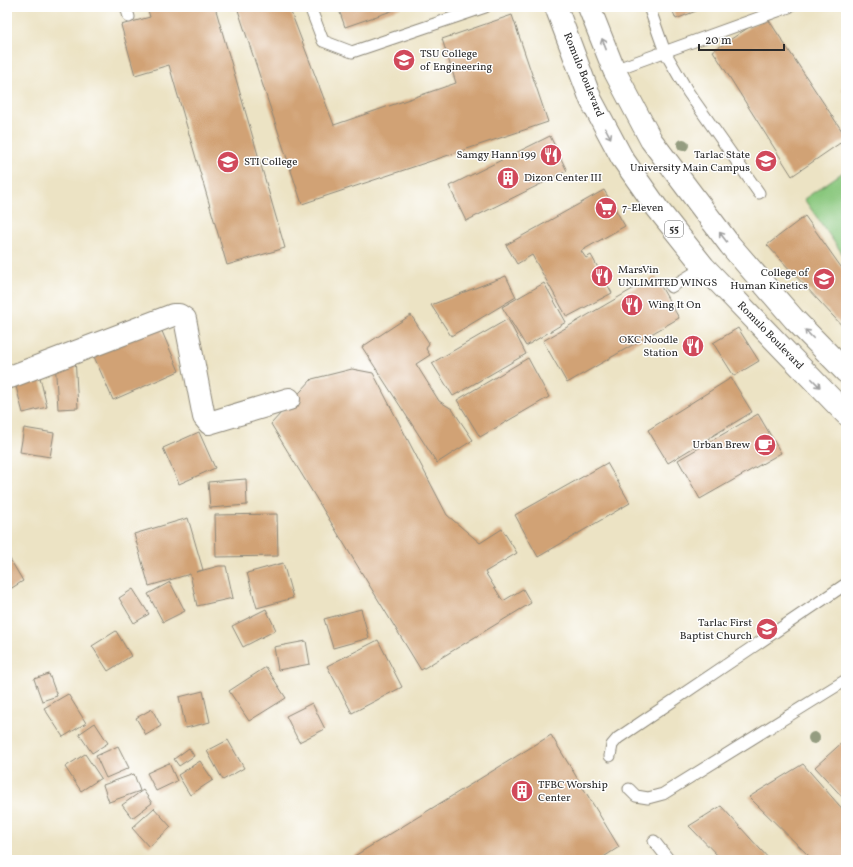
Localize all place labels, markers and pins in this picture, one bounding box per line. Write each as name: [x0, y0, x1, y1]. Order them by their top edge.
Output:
school or university icon: TSU College of Engineering: [391, 47, 417, 73]
place label: TSU College of Engineering: [420, 47, 493, 75]
restaurant icon: Samgy Hann 199: [538, 142, 564, 168]
place label: Samgy Hann 199: [456, 148, 536, 163]
place label: Tarlac State University Main Campus: [630, 148, 750, 176]
school or university icon: Tarlac State University Main Campus: [753, 148, 779, 174]
school or university icon: STI College: [215, 149, 241, 175]
place label: STI College: [244, 155, 297, 170]
building icon: Dizon Center III: [495, 165, 521, 191]
place label: Dizon Center III: [524, 171, 602, 186]
supermarket icon: 7-Eleven: [593, 195, 619, 221]
place label: 7-Eleven: [622, 201, 664, 216]
restaurant icon: MarsVin UNLIMITED WINGS: [589, 263, 615, 289]
place label: MarsVin UNLIMITED WINGS: [618, 263, 717, 291]
place label: College of Human Kinetics: [730, 266, 809, 294]
school or university icon: College of Human Kinetics: [811, 266, 837, 292]
restaurant icon: Wing It On: [619, 292, 645, 318]
place label: Wing It On: [648, 298, 701, 313]
place label: OKC Noodle Station: [619, 333, 678, 361]
restaurant icon: OKC Noodle Station: [680, 333, 706, 359]
cafe icon: Urban Brew: [752, 432, 778, 458]
place label: Urban Brew: [693, 438, 750, 453]
place label: Tarlac First Baptist Church: [680, 616, 752, 644]
school or university icon: Tarlac First Baptist Church: [754, 616, 780, 642]
building icon: TFBC Worship Center: [509, 778, 535, 804]
place label: TFBC Worship Center: [538, 778, 608, 806]

